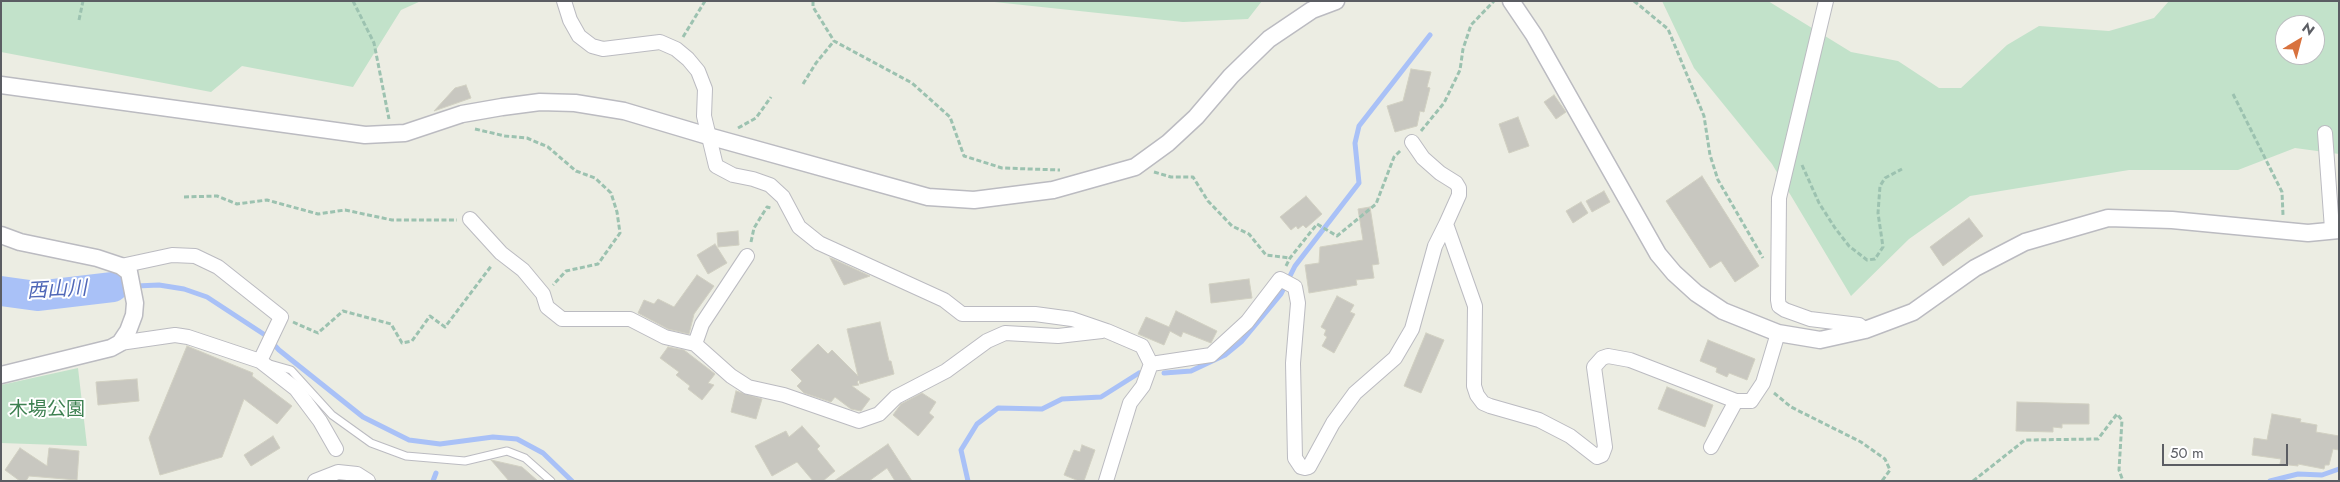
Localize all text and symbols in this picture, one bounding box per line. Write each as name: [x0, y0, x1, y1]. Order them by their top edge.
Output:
north arrow: [2275, 15, 2325, 65]
text: N: [2298, 17, 2319, 40]
water label: 西山川: [26, 277, 88, 305]
park label: 木場公園: [9, 399, 85, 421]
scale bar: [2165, 434, 2291, 466]
text: 50 m: [2170, 442, 2204, 464]

